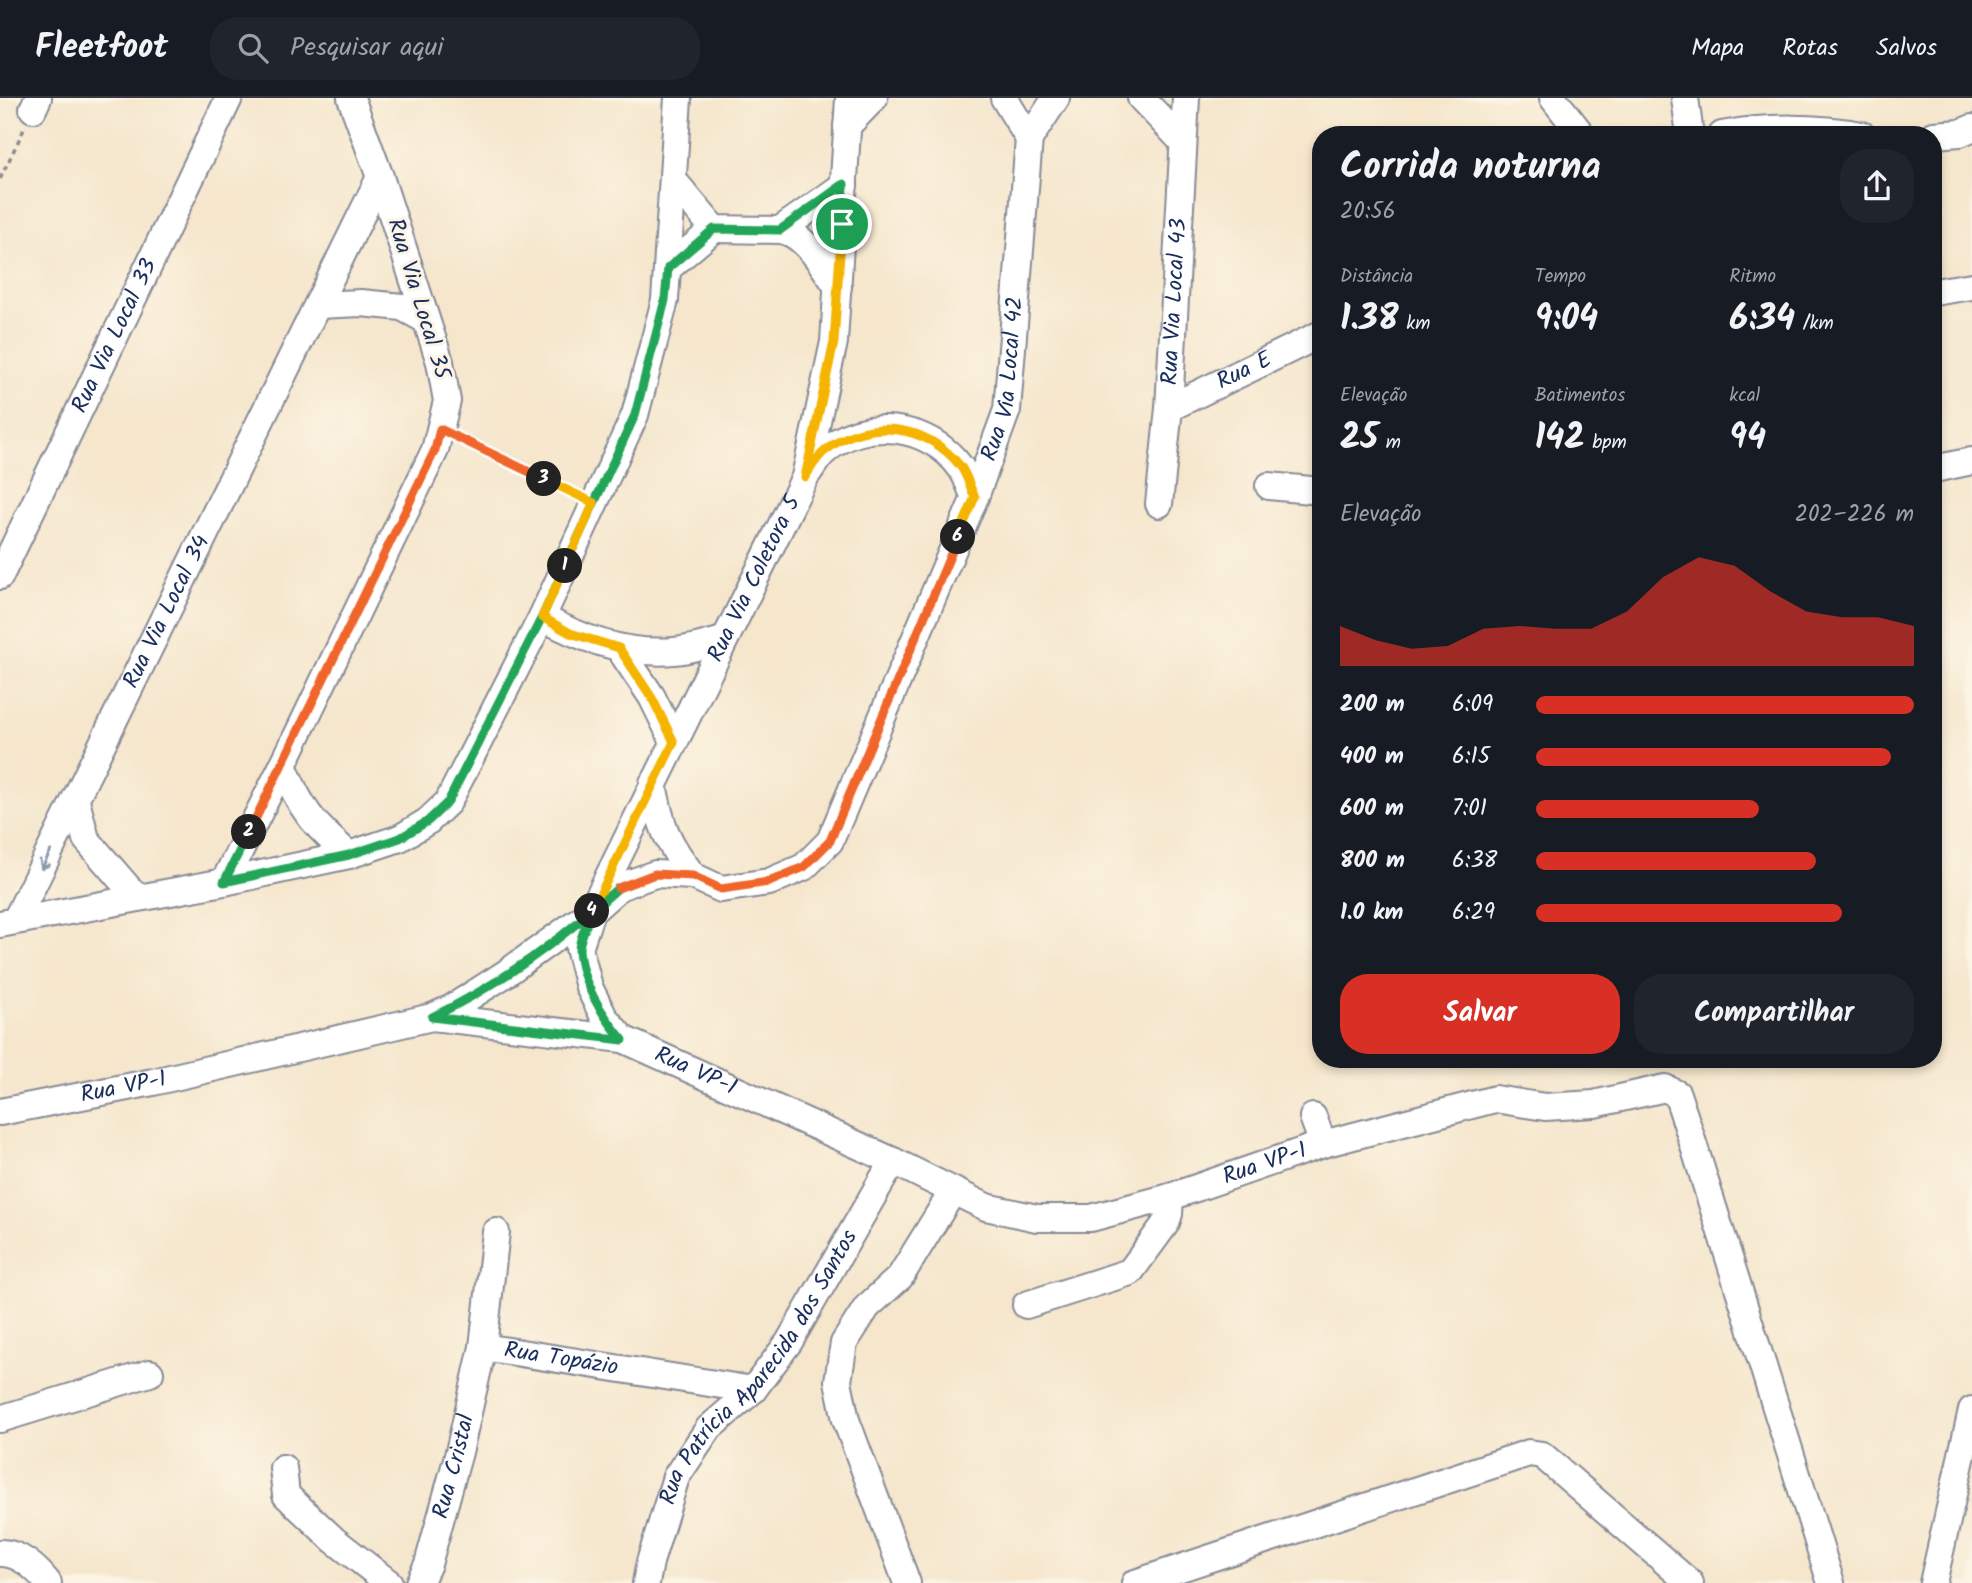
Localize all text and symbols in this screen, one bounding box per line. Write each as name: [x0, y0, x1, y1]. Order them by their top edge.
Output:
search box: [210, 17, 700, 80]
text: Fleetfoot: [35, 22, 168, 75]
text: Pesquisar aqui: [290, 27, 444, 69]
icon: search: [234, 29, 272, 67]
text: Mapa: [1691, 29, 1744, 68]
text: Rotas: [1782, 29, 1838, 68]
text: Salvos: [1876, 29, 1937, 68]
text: Corrida noturna: [1340, 138, 1601, 198]
button: share: [1840, 149, 1914, 223]
pin: [812, 194, 872, 254]
text: 20:56: [1340, 194, 1396, 230]
icon: arrive: [823, 205, 861, 243]
street label: Rua Via Local 35: [376, 214, 460, 385]
street label: Rua Via Local 43: [1152, 217, 1197, 386]
street label: Rua Via Local 33: [63, 253, 167, 419]
text: Distância: [1340, 262, 1413, 292]
text: Tempo: [1535, 262, 1586, 292]
text: Ritmo: [1729, 262, 1776, 292]
text: 1.38: [1340, 292, 1399, 348]
text: 9:04: [1535, 292, 1598, 348]
text: 6:34: [1729, 292, 1795, 348]
street label: Rua Via Local 42: [972, 295, 1034, 466]
text: km: [1399, 309, 1430, 339]
text: /km: [1795, 309, 1834, 339]
street label: Rua E: [1211, 342, 1279, 400]
text: Elevação: [1340, 381, 1407, 411]
text: Batimentos: [1535, 381, 1625, 411]
text: kcal: [1729, 381, 1760, 411]
text: 25: [1340, 411, 1378, 467]
text: 142: [1535, 411, 1585, 467]
text: 94: [1729, 411, 1766, 467]
text: m: [1378, 428, 1401, 458]
text: bpm: [1585, 428, 1627, 458]
pin: 3: [526, 462, 562, 496]
text: 3: [538, 463, 549, 493]
street label: Rua Via Coletora 5: [699, 488, 812, 669]
text: Elevação: [1340, 497, 1422, 533]
text: 202–226 m: [1795, 497, 1914, 533]
pin: 6: [940, 520, 976, 555]
text: 6: [952, 521, 963, 551]
street label: Rua Via Local 34: [114, 529, 220, 695]
pin: 1: [548, 548, 582, 584]
text: 1: [562, 550, 567, 580]
text: 200 m: [1340, 687, 1405, 723]
text: 6:09: [1452, 687, 1493, 723]
text: 400 m: [1340, 739, 1404, 775]
text: 6:15: [1452, 739, 1490, 775]
text: 600 m: [1340, 791, 1404, 827]
text: 7:01: [1452, 791, 1487, 827]
pin: 2: [232, 814, 266, 850]
text: 2: [243, 816, 254, 846]
text: 800 m: [1340, 843, 1405, 879]
text: 6:38: [1452, 843, 1497, 879]
one-way arrow: [38, 849, 52, 870]
pin: 4: [574, 894, 610, 928]
text: 4: [586, 895, 597, 925]
text: 1.0 km: [1340, 895, 1403, 931]
text: 6:29: [1452, 895, 1495, 931]
button: Salvar: [1340, 974, 1620, 1054]
button: Compartilhar: [1634, 974, 1914, 1054]
street label: Rua VP-1: [648, 1037, 742, 1106]
street label: Rua VP-1: [77, 1061, 170, 1114]
street label: Rua VP-1: [1218, 1133, 1312, 1195]
street label: Rua Patrícia Aparecida dos Santos: [651, 1223, 868, 1509]
street label: Rua Topázio: [501, 1333, 621, 1386]
street label: Rua Cristal: [423, 1411, 485, 1523]

